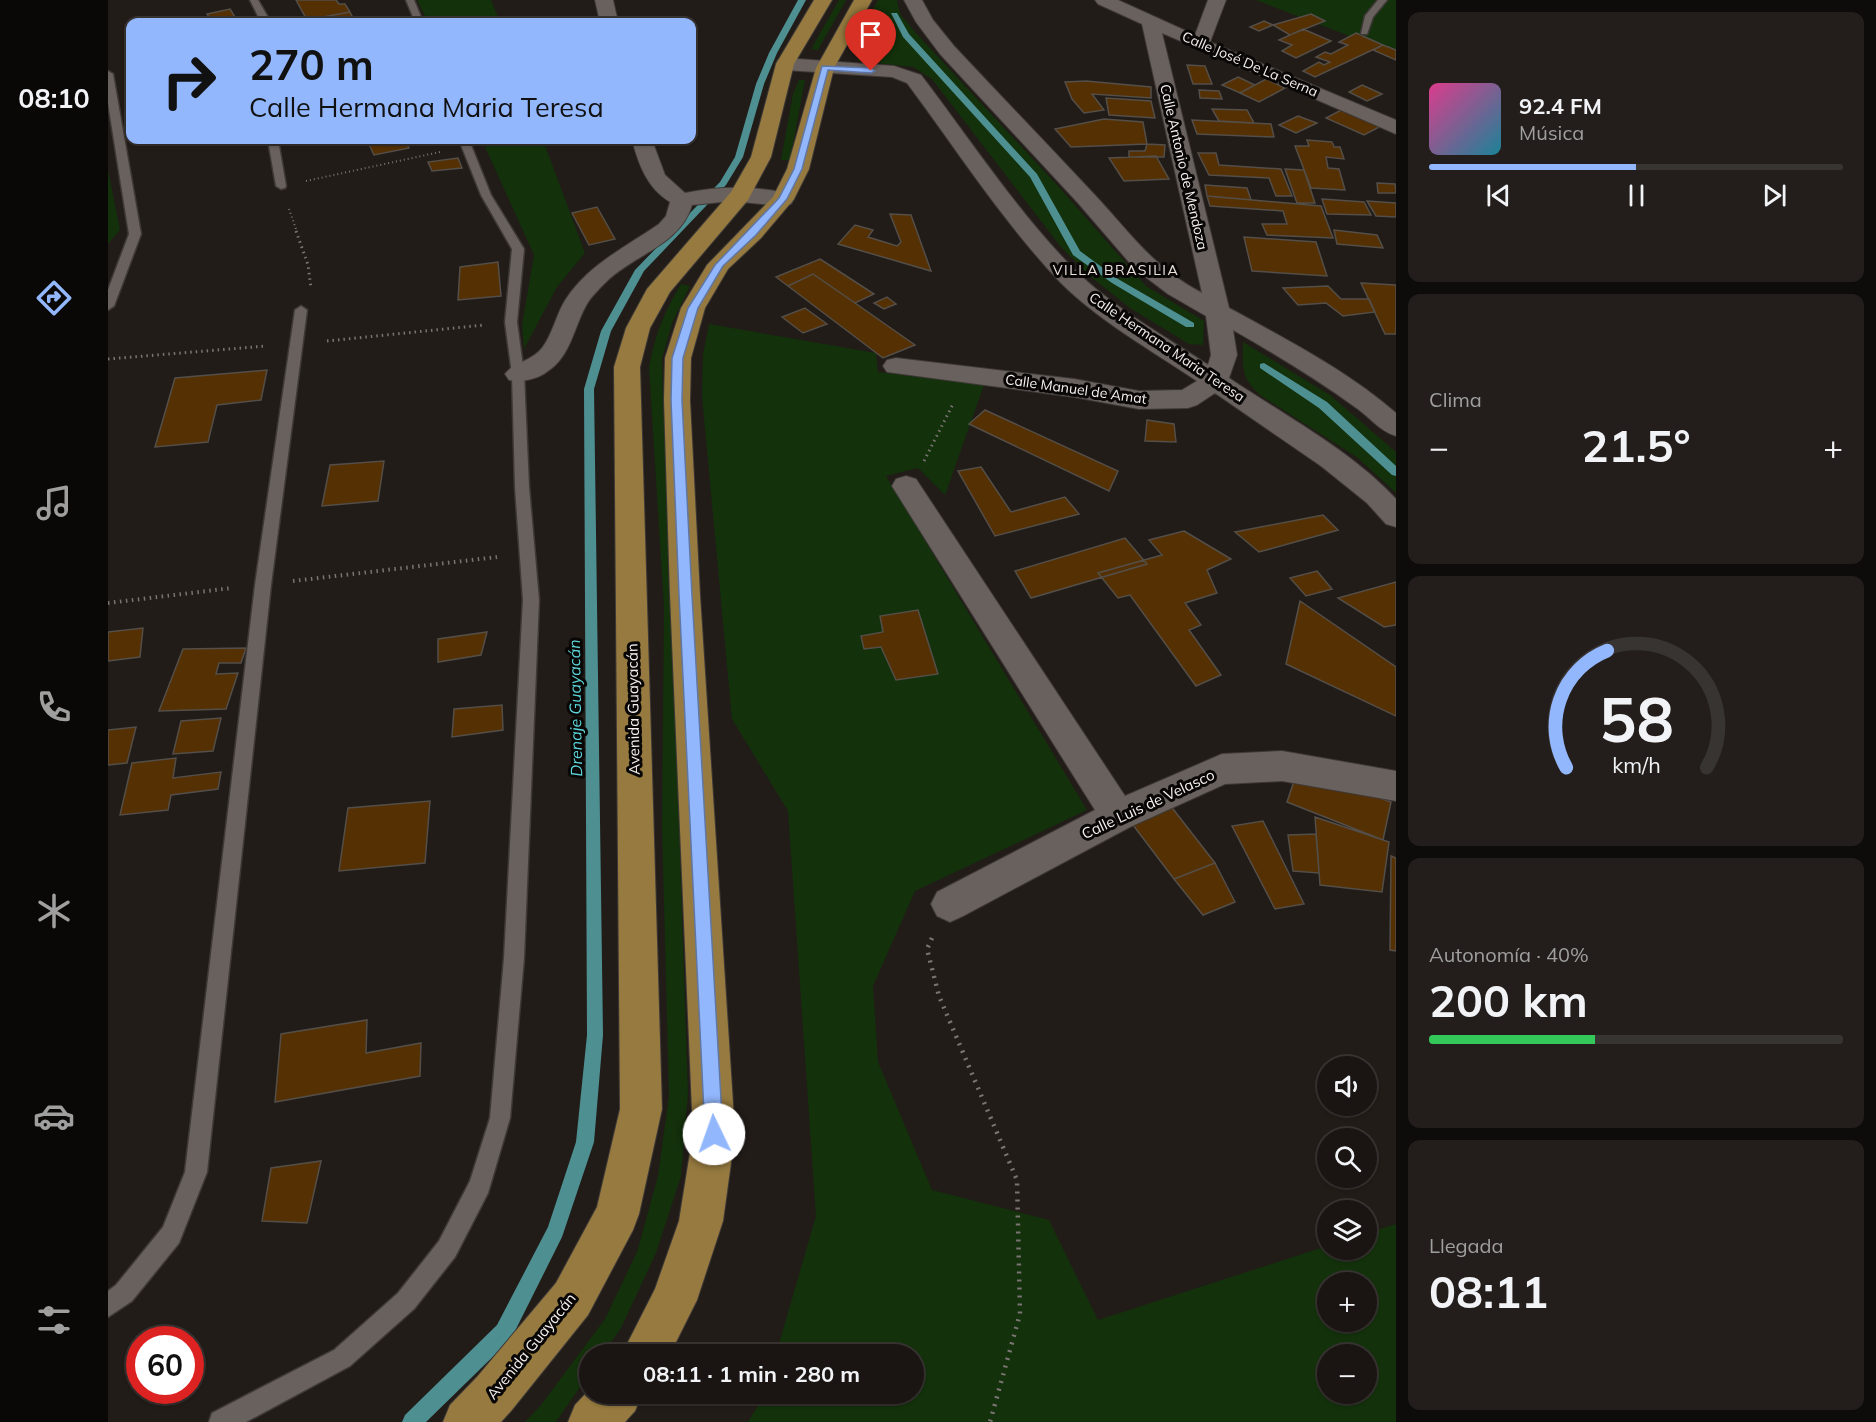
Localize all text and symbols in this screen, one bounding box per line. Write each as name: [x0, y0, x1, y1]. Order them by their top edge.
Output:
pin: [845, 9, 896, 71]
icon: arrive: [854, 18, 887, 51]
street label: Calle José De La Serna: [1179, 27, 1321, 101]
text: 270 m: [249, 38, 374, 91]
icon: right: [150, 42, 228, 120]
text: 08:10: [18, 81, 90, 115]
street label: Calle Antonio de Mendoza: [1156, 82, 1212, 252]
text: Calle Hermana Maria Teresa: [249, 90, 604, 124]
text: 92.4 FM: [1519, 92, 1602, 120]
text: Música: [1519, 120, 1584, 145]
icon: previous: [1482, 179, 1515, 212]
icon: pause: [1620, 179, 1653, 212]
icon: next: [1758, 179, 1791, 212]
district label: VILLA BRASILIA: [1053, 261, 1179, 279]
icon: directions: [33, 277, 75, 319]
street label: Calle Hermana Maria Teresa: [1086, 288, 1248, 406]
street label: Calle Manuel de Amat: [1004, 370, 1148, 408]
text: Clima: [1429, 387, 1482, 412]
text: 21.5°: [1581, 417, 1691, 473]
text: −: [1429, 426, 1449, 467]
text: +: [1823, 426, 1843, 467]
icon: music: [33, 482, 75, 524]
water label: Drenaje Guayacán: [564, 639, 586, 777]
street label: Avenida Guayacán: [622, 643, 644, 775]
text: 58: [1599, 679, 1673, 758]
icon: phone: [33, 686, 75, 728]
text: km/h: [1612, 751, 1660, 778]
street label: Calle Luis de Velasco: [1078, 765, 1218, 843]
icon: climate: [33, 890, 75, 932]
text: Autonomía · 40%: [1429, 942, 1589, 967]
text: 200 km: [1429, 972, 1588, 1028]
map controls: [1317, 1056, 1377, 1404]
button: sound: [1317, 1056, 1377, 1116]
icon: car: [33, 1095, 75, 1137]
position arrow: [682, 1102, 746, 1166]
button: search: [1317, 1128, 1377, 1188]
button: layers: [1317, 1200, 1377, 1260]
text: Llegada: [1429, 1233, 1504, 1258]
text: 08:11: [1429, 1263, 1548, 1319]
button: +: [1317, 1272, 1377, 1332]
street label: Avenida Guayacán: [482, 1289, 580, 1403]
icon: filters: [33, 1299, 75, 1341]
speed limit sign: 60: [126, 1326, 204, 1404]
button: −: [1317, 1344, 1377, 1404]
text: 08:11 · 1 min · 280 m: [643, 1360, 860, 1388]

